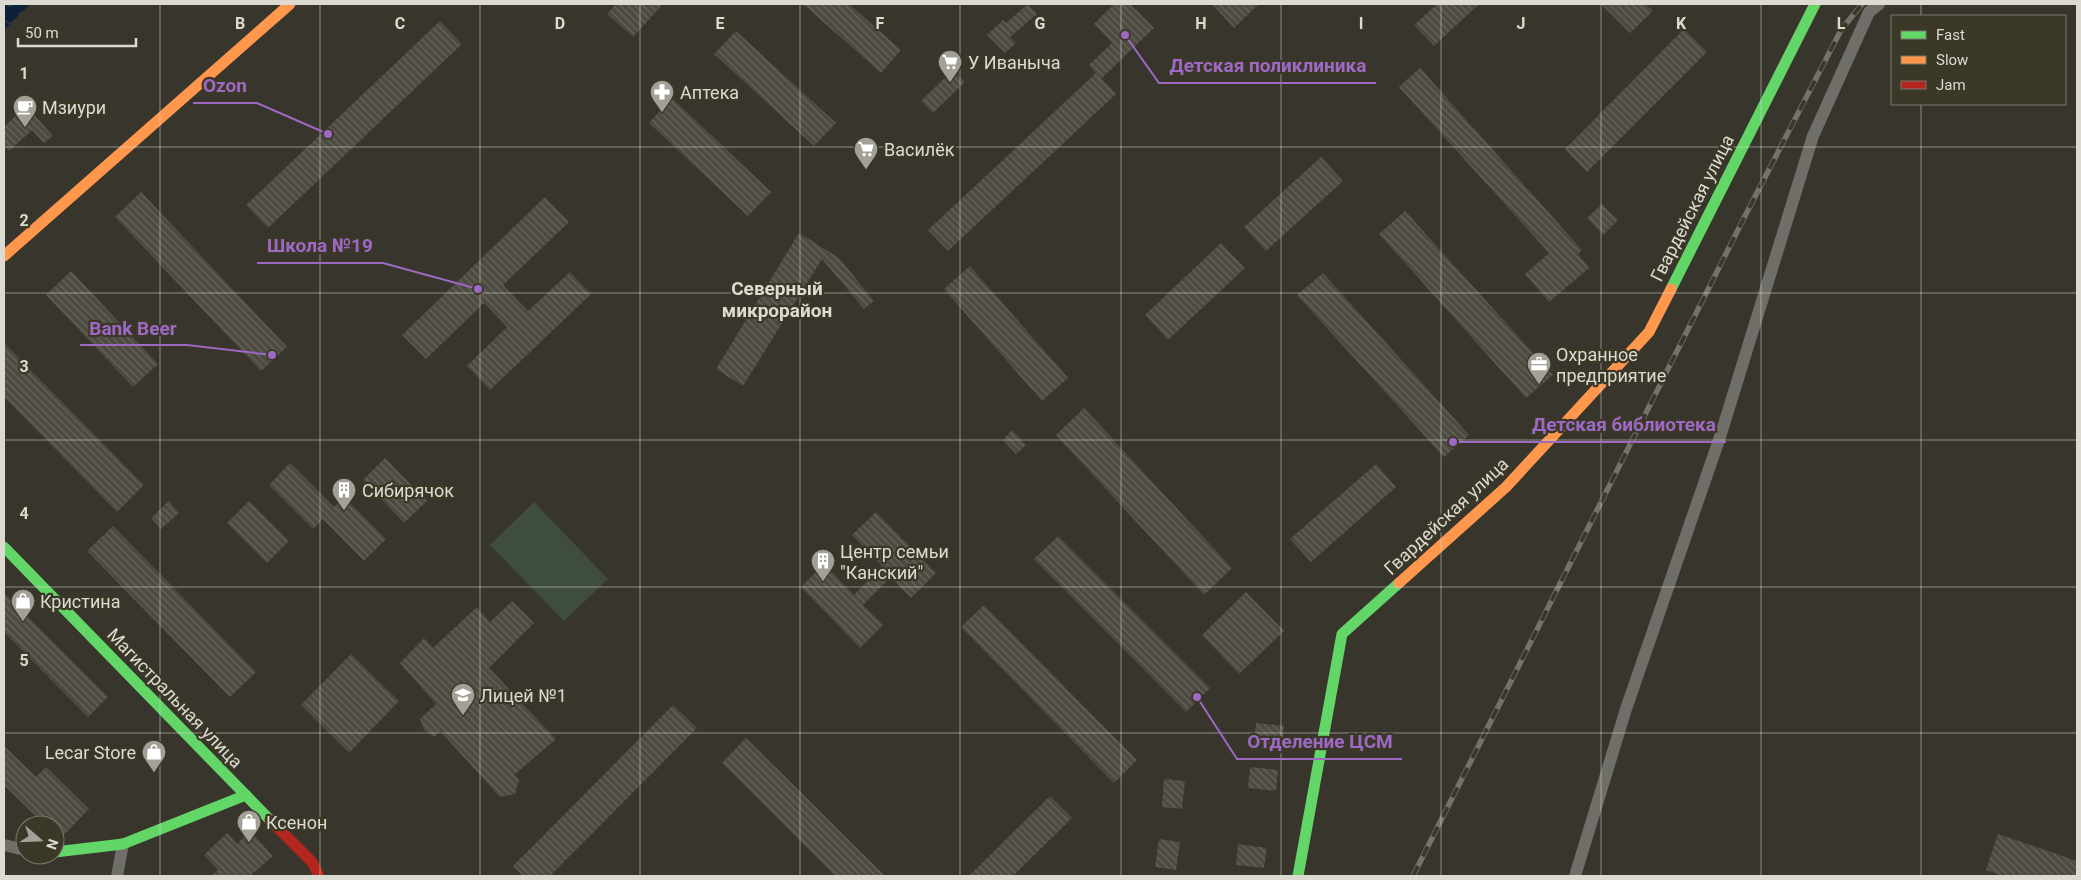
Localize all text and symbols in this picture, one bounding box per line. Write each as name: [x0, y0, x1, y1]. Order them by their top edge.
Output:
text: B: [235, 14, 245, 33]
text: C: [395, 14, 405, 33]
text: D: [555, 14, 565, 33]
text: E: [716, 14, 725, 33]
text: F: [876, 14, 885, 33]
text: G: [1035, 14, 1046, 33]
text: H: [1195, 14, 1207, 33]
text: I: [1359, 14, 1363, 33]
text: J: [1517, 14, 1525, 33]
text: K: [1676, 14, 1687, 33]
text: L: [1837, 14, 1846, 33]
scale bar: [18, 15, 135, 47]
legend: [1891, 15, 2066, 105]
text: 50 m: [25, 24, 59, 42]
text: Fast: [1936, 26, 1965, 44]
supermarket icon: У Иваныча: [937, 49, 963, 83]
callout: Детская поликлиника: [1159, 49, 1376, 83]
text: Slow: [1936, 51, 1968, 69]
place label: У Иваныча: [968, 52, 1061, 73]
text: Детская поликлиника: [1170, 54, 1366, 77]
text: 1: [19, 64, 29, 83]
callout: Ozon: [193, 69, 257, 103]
text: Ozon: [203, 74, 247, 97]
text: Jam: [1936, 76, 1966, 94]
pharmacy icon: Аптека: [649, 79, 675, 113]
place label: Аптека: [680, 82, 739, 103]
cafe icon: Мзиури: [12, 94, 38, 128]
place label: Мзиури: [42, 97, 106, 118]
street label: Гвардейская улица: [1646, 131, 1738, 285]
supermarket icon: Василёк: [853, 136, 879, 170]
place label: Василёк: [884, 139, 955, 160]
text: 2: [19, 211, 29, 230]
callout: Школа №19: [257, 229, 383, 263]
text: Школа №19: [267, 234, 373, 257]
district label: Северный микрорайон: [722, 277, 832, 322]
callout: Bank Beer: [80, 311, 187, 345]
text: Bank Beer: [89, 317, 177, 340]
place label: Охранное предприятие: [1556, 344, 1666, 386]
office icon: Охранное предприятие: [1526, 351, 1552, 385]
text: 3: [19, 357, 29, 376]
callout: Детская библиотека: [1522, 408, 1726, 442]
text: Детская библиотека: [1532, 413, 1716, 436]
street label: Гвардейская улица: [1380, 453, 1512, 579]
building icon: Сибирячок: [331, 477, 357, 511]
place label: Сибирячок: [362, 480, 454, 501]
text: 4: [19, 504, 29, 523]
place label: Центр семьи "Канский": [840, 541, 949, 583]
building icon: Центр семьи "Канский": [810, 548, 836, 582]
shop icon: Кристина: [10, 588, 36, 622]
place label: Кристина: [40, 591, 121, 612]
street label: Магистральная улица: [103, 624, 247, 772]
text: 5: [19, 651, 29, 670]
school or university icon: Лицей №1: [450, 682, 476, 716]
place label: Лицей №1: [480, 685, 567, 706]
callout: Отделение ЦСМ: [1237, 725, 1402, 759]
text: Отделение ЦСМ: [1247, 730, 1393, 753]
shop icon: Lecar Store: [141, 739, 167, 773]
place label: Lecar Store: [45, 742, 136, 763]
shop icon: Ксенон: [236, 809, 262, 843]
place label: Ксенон: [266, 812, 327, 833]
north arrow: [15, 815, 65, 865]
text: N: [43, 837, 61, 852]

